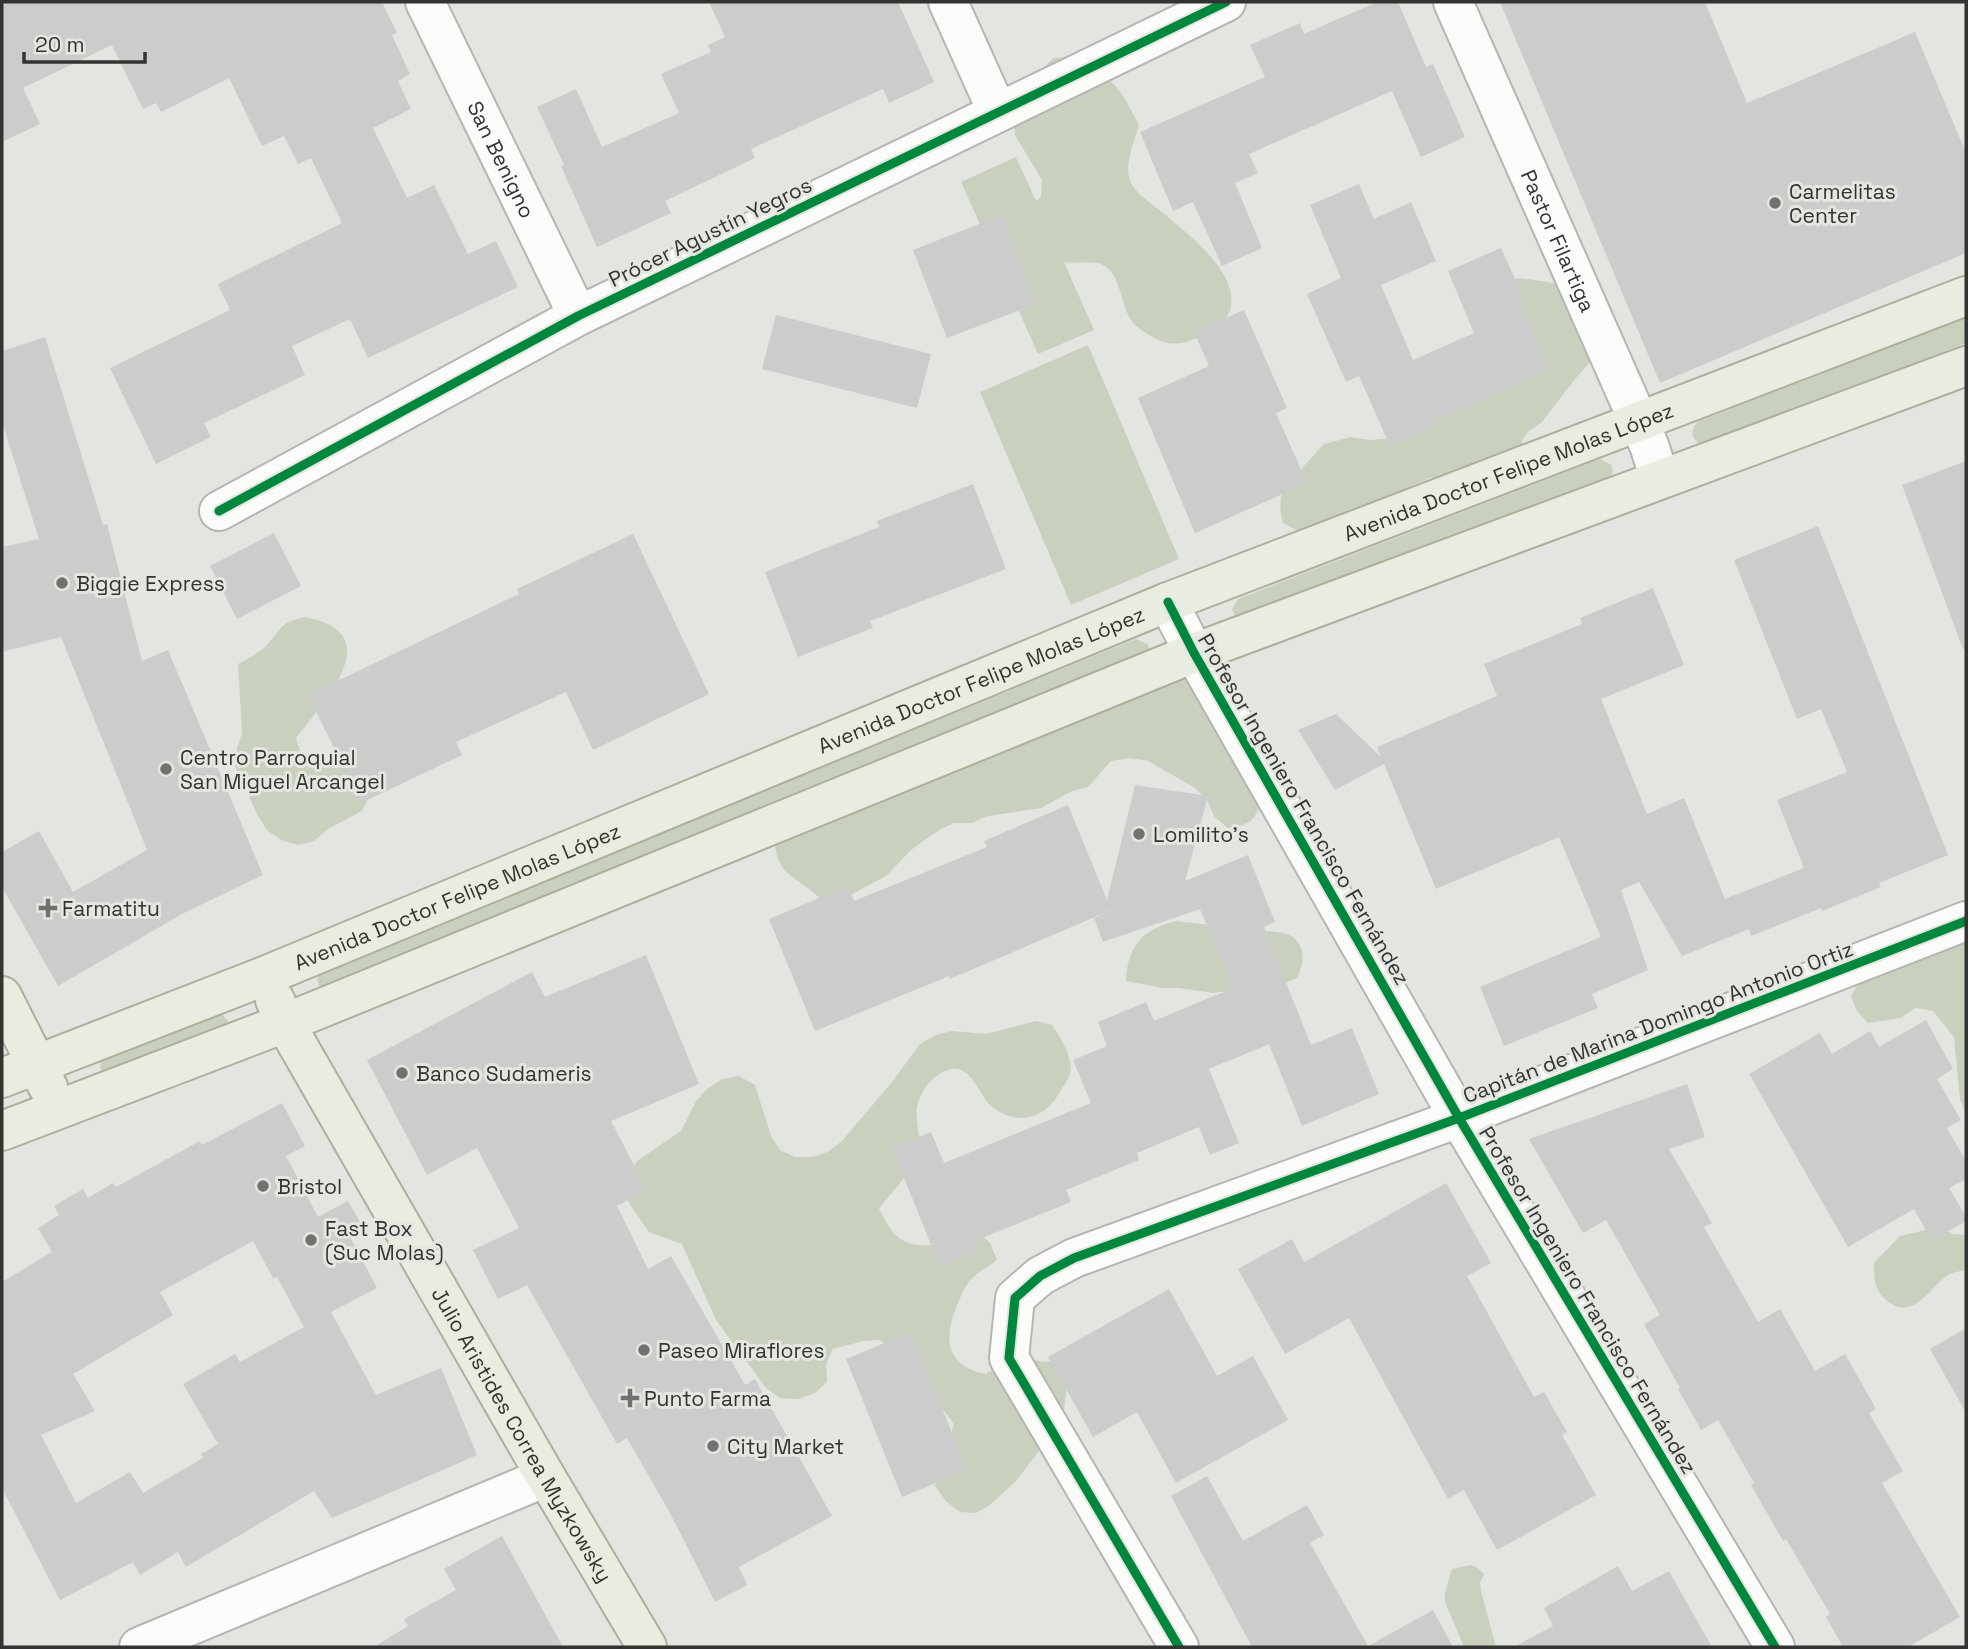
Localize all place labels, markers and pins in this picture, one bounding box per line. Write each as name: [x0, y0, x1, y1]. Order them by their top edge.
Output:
place label: Carmelitas Center: [1789, 178, 1896, 229]
marker: Carmelitas Center: [1767, 195, 1783, 211]
place label: Biggie Express: [76, 570, 225, 597]
marker: Biggie Express: [54, 575, 70, 591]
place label: Centro Parroquial San Miguel Arcangel: [180, 744, 385, 795]
marker: Centro Parroquial San Miguel Arcangel: [158, 761, 174, 777]
place label: Lomilito's: [1153, 821, 1249, 848]
marker: Lomilito's: [1131, 826, 1147, 842]
place label: Farmatitu: [62, 895, 160, 922]
marker: Farmatitu: [40, 900, 56, 916]
place label: Banco Sudameris: [416, 1060, 592, 1087]
marker: Banco Sudameris: [394, 1065, 410, 1081]
place label: Bristol: [277, 1173, 342, 1200]
marker: Bristol: [255, 1178, 271, 1194]
place label: Fast Box (Suc Molas): [325, 1215, 444, 1266]
marker: Fast Box (Suc Molas): [303, 1232, 319, 1248]
place label: Paseo Miraflores: [658, 1337, 824, 1364]
marker: Paseo Miraflores: [636, 1342, 652, 1358]
place label: Punto Farma: [644, 1385, 771, 1412]
marker: Punto Farma: [622, 1390, 638, 1406]
place label: City Market: [727, 1433, 844, 1460]
marker: City Market: [705, 1438, 721, 1454]

